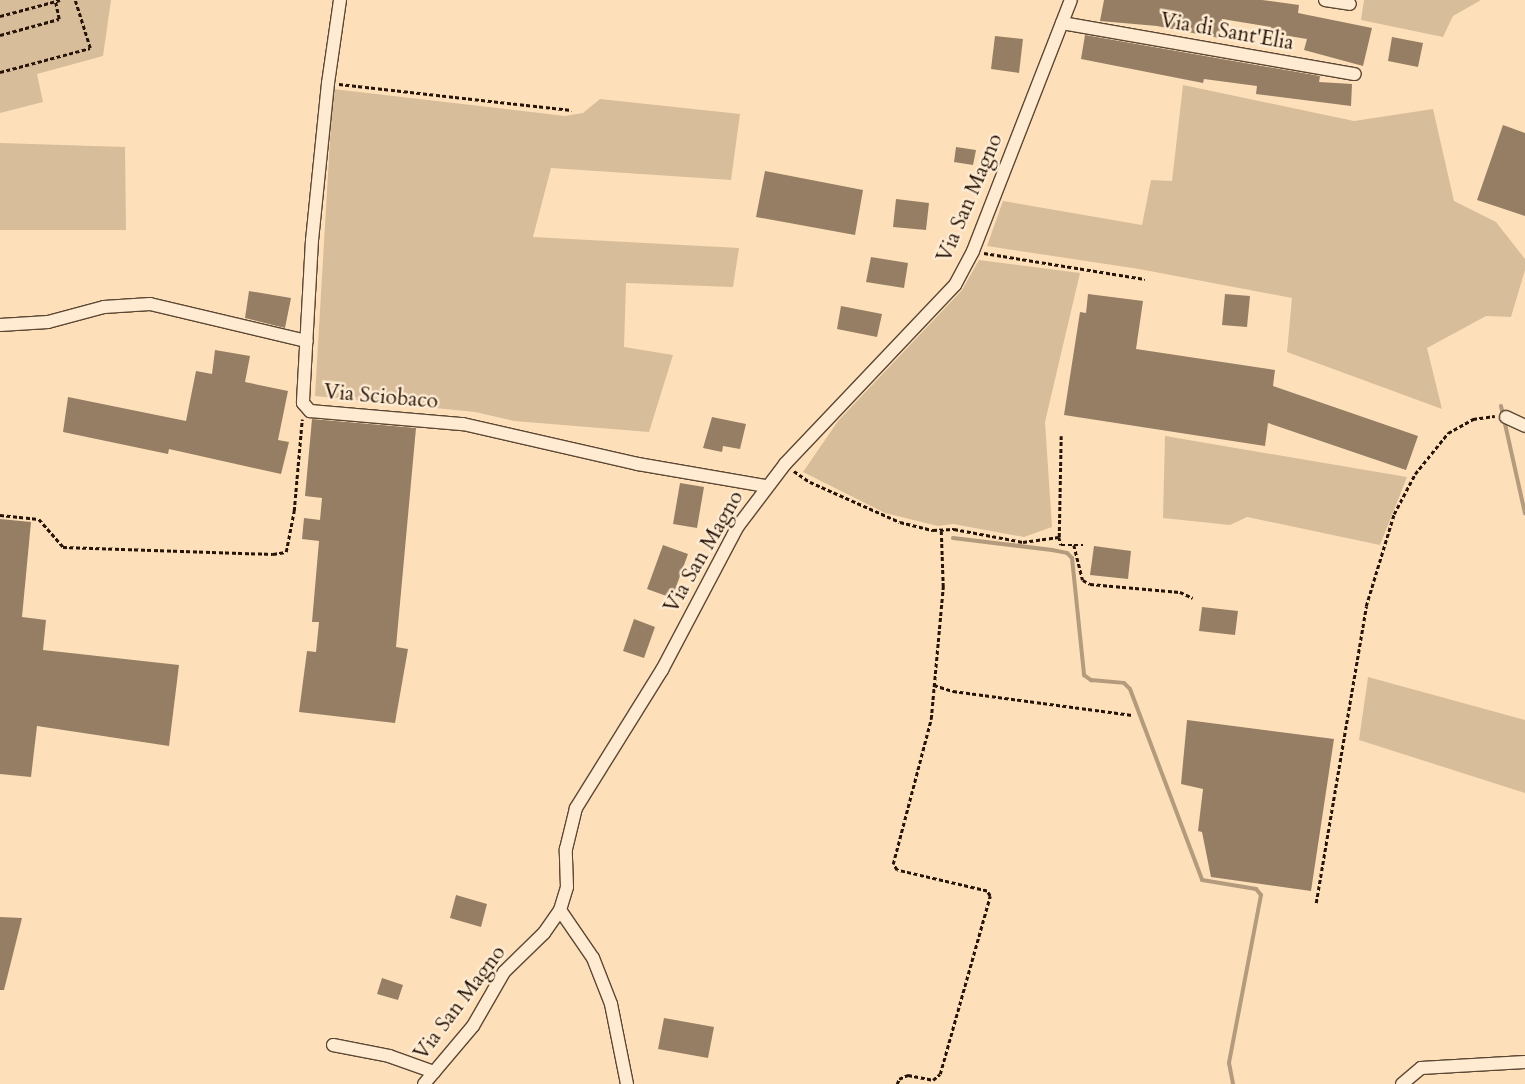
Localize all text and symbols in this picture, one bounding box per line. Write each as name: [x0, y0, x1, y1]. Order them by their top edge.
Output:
street label: Via di Sant'Elia: [1158, 8, 1296, 56]
street label: Via San Magno: [932, 130, 1008, 266]
street label: Via Sciobaco: [323, 379, 439, 415]
street label: Via San Magno: [659, 486, 749, 618]
street label: Via San Magno: [409, 941, 511, 1065]

